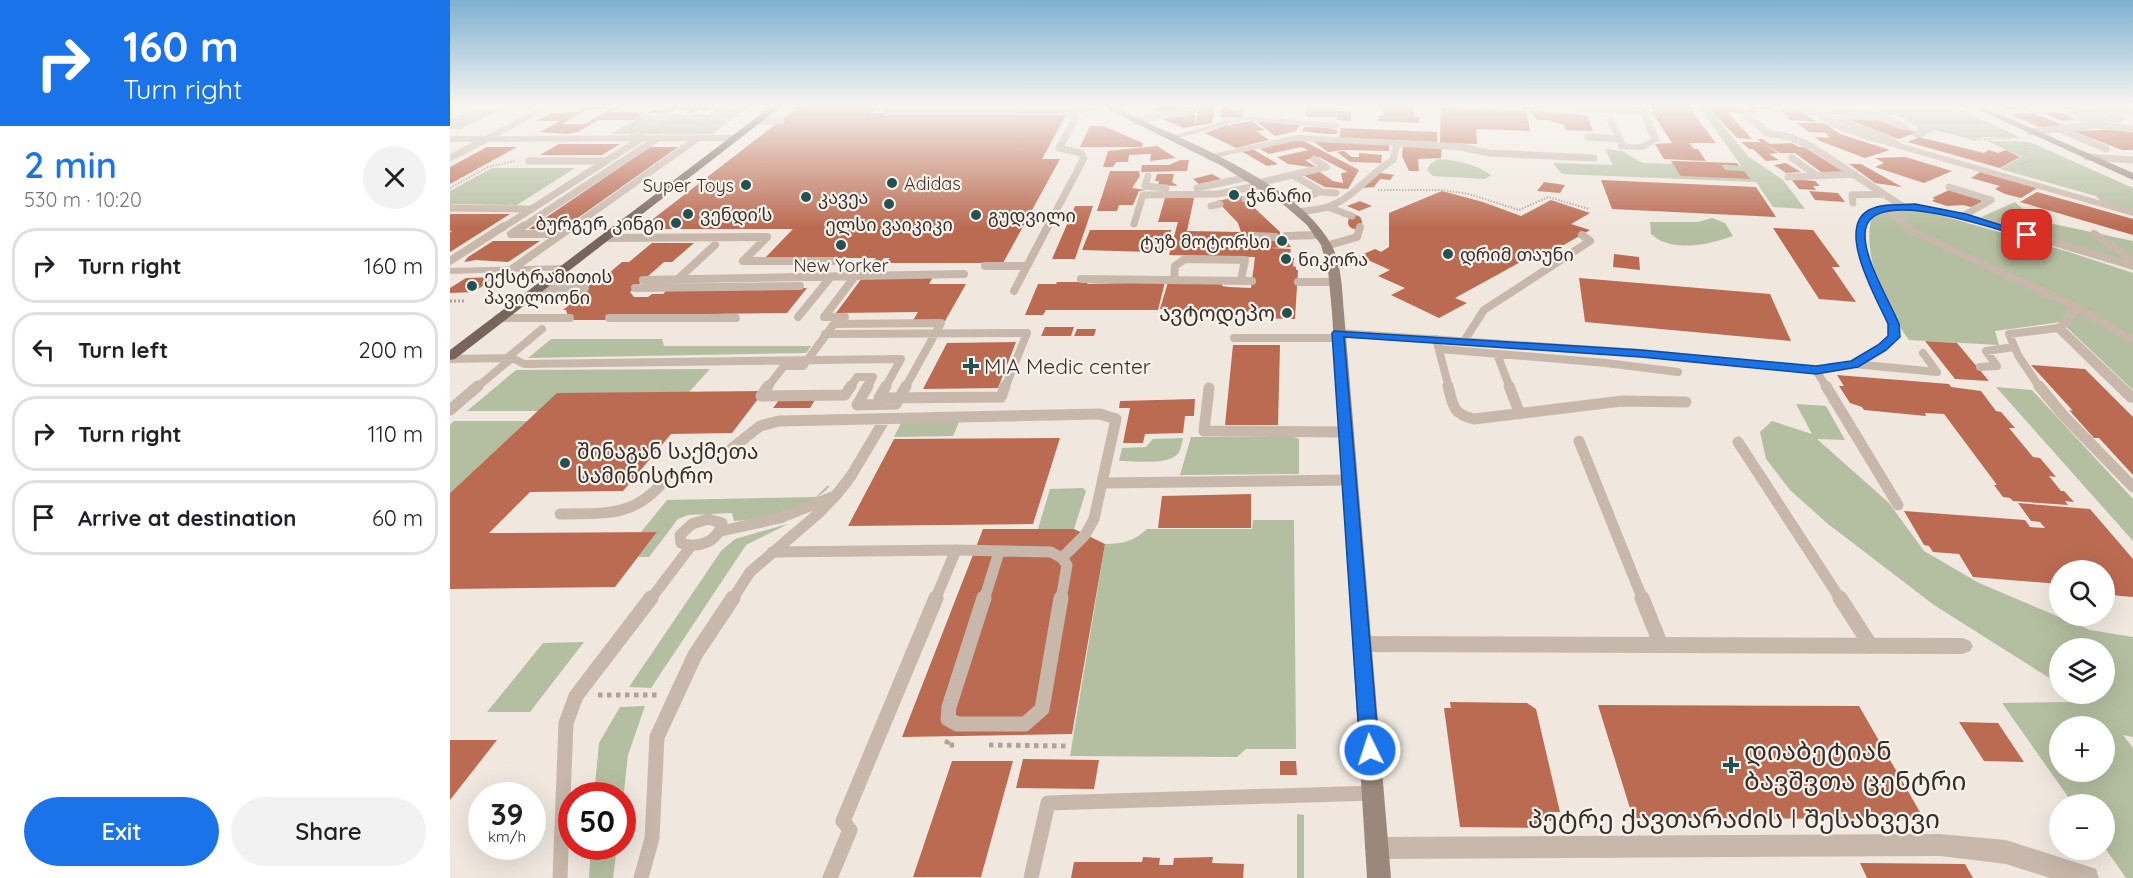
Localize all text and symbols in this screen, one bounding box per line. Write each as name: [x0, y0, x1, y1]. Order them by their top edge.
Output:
text: 160 m: [123, 20, 239, 73]
icon: right: [24, 24, 102, 102]
text: Turn right: [123, 72, 242, 106]
text: 2 min: [24, 142, 117, 187]
button: close: [363, 146, 426, 209]
place label: Adidas: [904, 172, 961, 195]
place label: Super Toys: [643, 174, 734, 197]
marker: Adidas: [885, 176, 899, 190]
marker: Super Toys: [739, 178, 753, 192]
place label: ჭანარი: [1246, 184, 1312, 207]
place label: კავეა: [818, 186, 868, 209]
text: 530 m · 10:20: [24, 187, 142, 212]
marker: ჭანარი: [1227, 188, 1241, 202]
marker: კავეა: [799, 190, 813, 204]
marker: ელსი ვაიკიკი: [882, 197, 896, 211]
place label: ვენდი'ს: [700, 203, 772, 226]
place label: გუდვილი: [988, 204, 1076, 227]
marker: ვენდი'ს: [681, 207, 695, 221]
marker: გუდვილი: [969, 208, 983, 222]
pin: [2001, 209, 2052, 260]
place label: ბურგერ კინგი: [536, 212, 664, 235]
place label: ელსი ვაიკიკი: [825, 213, 953, 236]
marker: ბურგერ კინგი: [669, 216, 683, 230]
icon: arrive: [2010, 218, 2043, 251]
place label: ტუზ მოტორსი: [1140, 230, 1270, 253]
marker: ტუზ მოტორსი: [1275, 234, 1289, 248]
marker: New Yorker: [834, 238, 848, 252]
place label: დრიმ თაუნი: [1460, 243, 1574, 266]
marker: დრიმ თაუნი: [1441, 247, 1455, 261]
place label: ნიკორა: [1298, 248, 1368, 271]
icon: right: [27, 249, 60, 282]
text: Turn right: [78, 252, 182, 280]
text: 160 m: [364, 252, 423, 280]
marker: ნიკორა: [1279, 252, 1293, 266]
place label: New Yorker: [793, 254, 889, 277]
place label: ექსტრამითის პავილიონი: [484, 265, 613, 309]
marker: ექსტრამითის პავილიონი: [465, 279, 479, 293]
place label: ავტოდეპო: [1159, 300, 1275, 327]
marker: ავტოდეპო: [1280, 306, 1294, 320]
icon: left: [27, 333, 60, 366]
text: Turn left: [78, 336, 168, 364]
text: 200 m: [359, 336, 423, 364]
place label: MIA Medic center: [984, 353, 1151, 379]
marker: MIA Medic center: [962, 357, 980, 375]
icon: right: [27, 417, 60, 450]
text: Turn right: [78, 420, 182, 448]
text: 110 m: [368, 420, 423, 448]
place label: შინაგან საქმეთა სამინისტრო: [577, 438, 758, 488]
marker: შინაგან საქმეთა სამინისტრო: [558, 456, 572, 470]
icon: arrive: [27, 501, 60, 534]
text: Arrive at destination: [78, 504, 296, 532]
text: 60 m: [372, 504, 423, 532]
map controls: [2049, 560, 2115, 860]
button: search: [2049, 560, 2115, 626]
button: layers: [2049, 638, 2115, 704]
button: +: [2049, 716, 2115, 782]
position arrow: [1338, 718, 1402, 782]
place label: დიაბეტიან ბავშვთა ცენტრი: [1744, 734, 1966, 797]
marker: დიაბეტიან ბავშვთა ცენტრი: [1722, 756, 1740, 774]
speed limit sign: 50: [558, 782, 636, 860]
button: −: [2049, 794, 2115, 860]
text: 39: [490, 795, 524, 833]
button: Exit: [24, 797, 219, 866]
button: Share: [231, 797, 426, 866]
street label: პეტრე ქავთარაძის I შესახვევი: [1528, 802, 1940, 835]
text: km/h: [488, 827, 526, 846]

